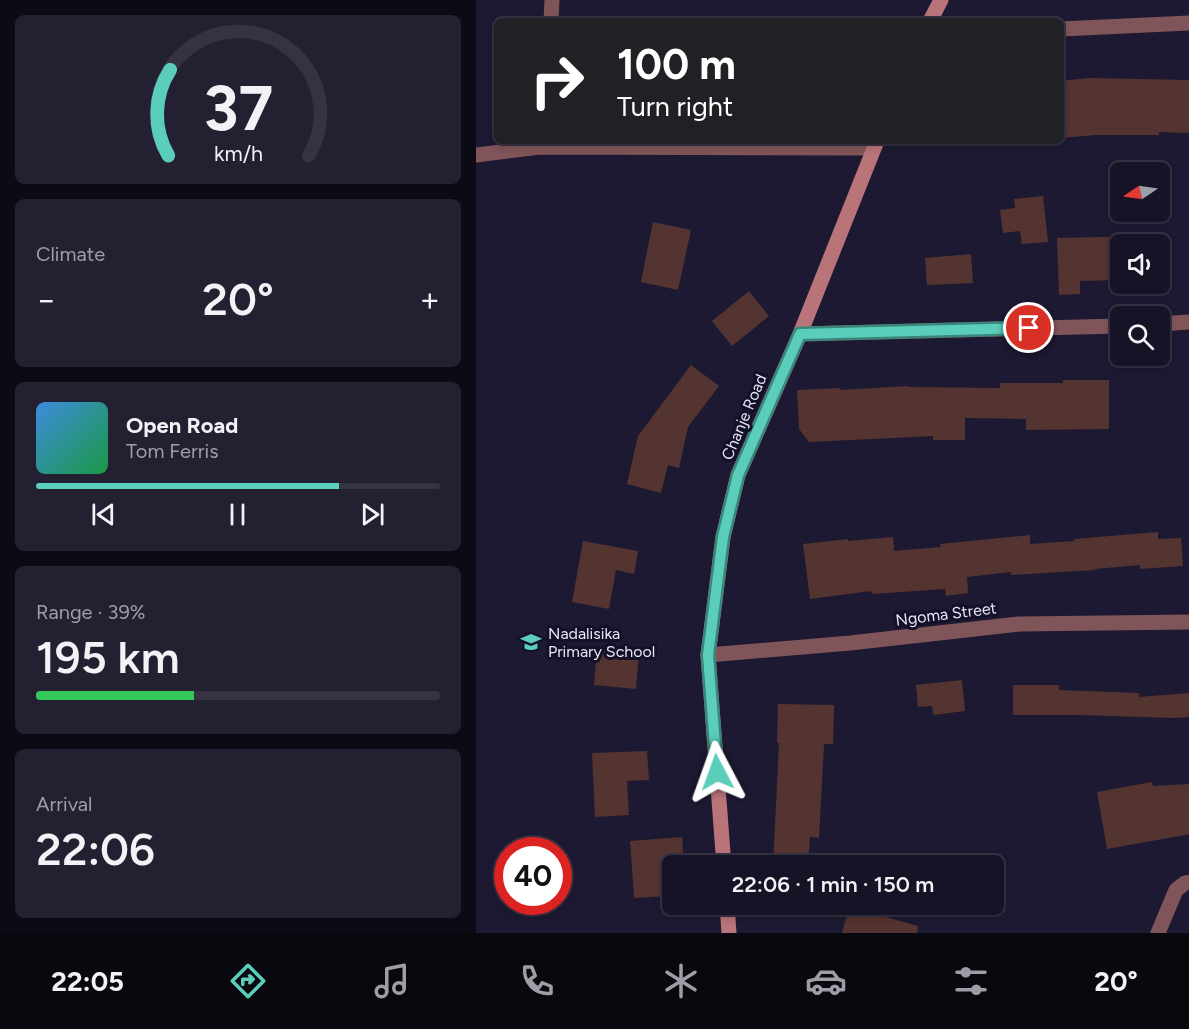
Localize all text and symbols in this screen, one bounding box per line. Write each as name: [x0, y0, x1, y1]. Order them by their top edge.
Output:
text: 100 m: [617, 39, 736, 90]
icon: right: [518, 42, 596, 120]
text: 37: [203, 71, 273, 146]
text: Turn right: [617, 90, 733, 123]
text: km/h: [214, 142, 262, 167]
north arrow: [1110, 162, 1170, 222]
map controls: [1110, 162, 1170, 366]
button: sound: [1110, 234, 1170, 294]
text: Climate: [36, 242, 105, 266]
text: 20°: [202, 272, 274, 326]
text: −: [36, 280, 57, 319]
text: +: [419, 280, 440, 319]
pin: [1003, 302, 1054, 353]
button: search: [1110, 306, 1170, 366]
icon: arrive: [1012, 311, 1045, 344]
street label: Chanje Road: [717, 371, 771, 463]
text: Open Road: [126, 412, 238, 439]
text: Tom Ferris: [126, 439, 219, 463]
icon: previous: [87, 498, 120, 531]
icon: pause: [221, 498, 254, 531]
icon: next: [356, 498, 389, 531]
street label: Ngoma Street: [894, 598, 998, 630]
text: Range · 39%: [36, 600, 145, 624]
place label: Nadalisika Primary School: [548, 624, 655, 661]
text: 195 km: [36, 630, 180, 684]
school or university icon: Nadalisika Primary School: [519, 630, 543, 654]
position arrow: [685, 740, 749, 804]
text: Arrival: [36, 792, 92, 816]
text: 22:06: [36, 822, 155, 876]
speed limit sign: 40: [494, 837, 572, 915]
text: 22:06 · 1 min · 150 m: [732, 871, 934, 898]
icon: directions: [227, 960, 269, 1002]
icon: music: [371, 960, 413, 1002]
icon: phone: [516, 960, 558, 1002]
icon: climate: [660, 960, 702, 1002]
icon: car: [805, 960, 847, 1002]
icon: filters: [950, 960, 992, 1002]
text: 22:05: [51, 965, 124, 998]
text: 20°: [1094, 965, 1138, 998]

